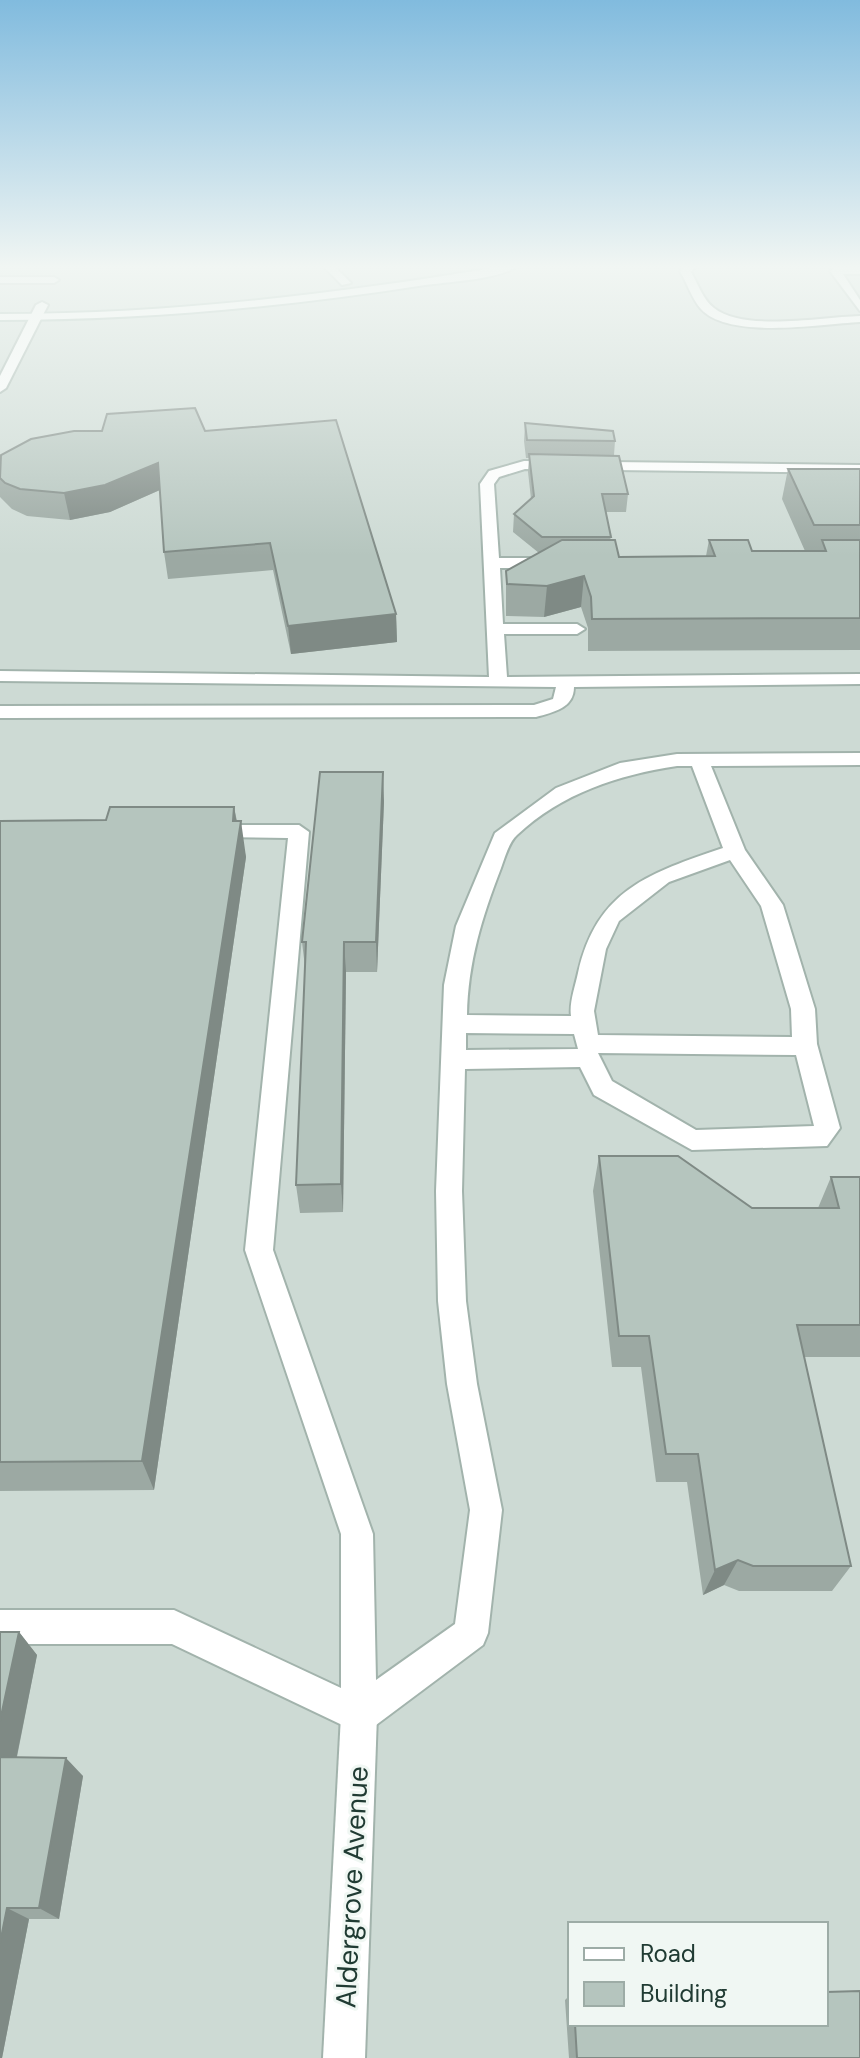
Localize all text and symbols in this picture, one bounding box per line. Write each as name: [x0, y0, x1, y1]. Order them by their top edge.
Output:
street label: Aldergrove Avenue: [327, 1765, 377, 2009]
legend: [568, 1922, 828, 2026]
text: Road: [640, 1938, 696, 1969]
text: Building: [640, 1978, 727, 2009]

